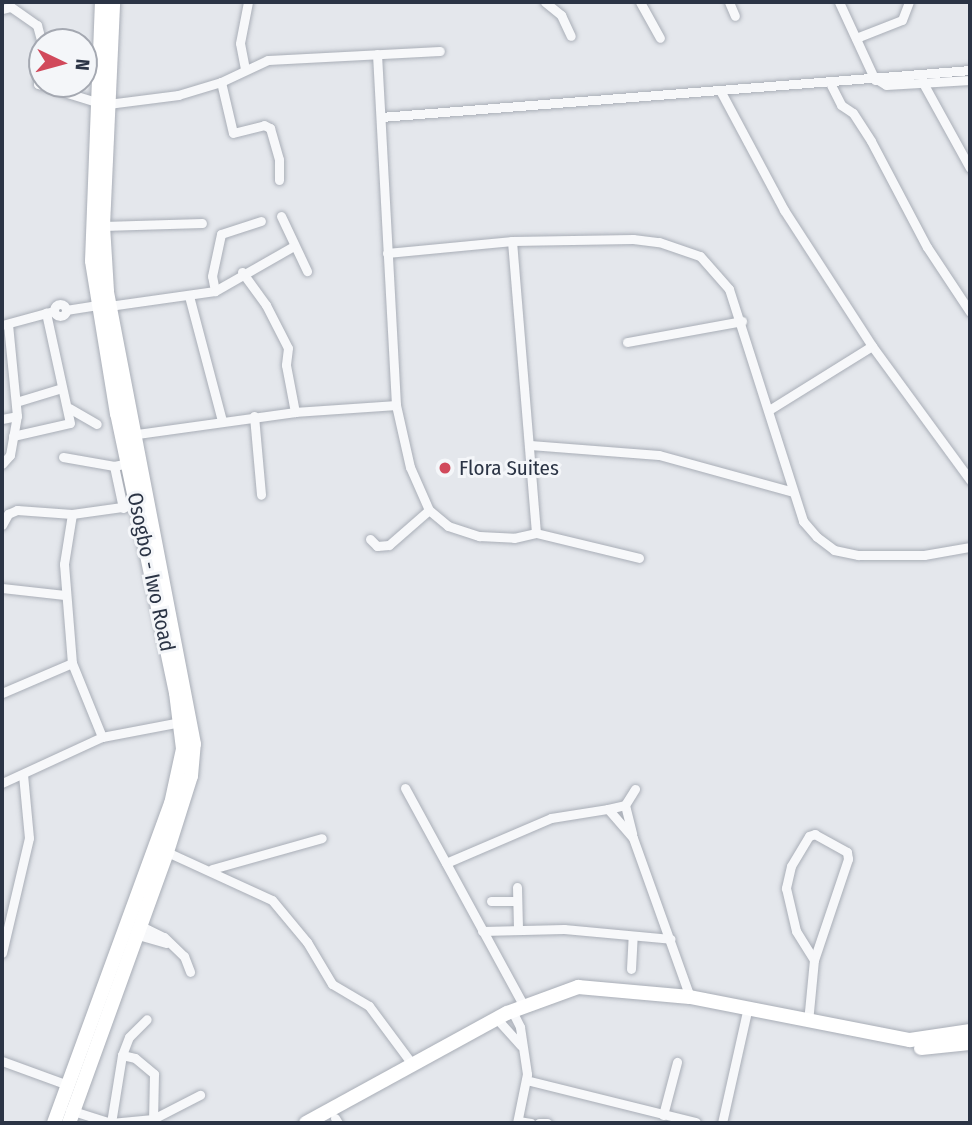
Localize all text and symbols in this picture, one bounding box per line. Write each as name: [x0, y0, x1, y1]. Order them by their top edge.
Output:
north arrow: [28, 28, 98, 98]
text: N: [70, 58, 94, 71]
place label: Flora Suites: [459, 455, 559, 481]
marker: Flora Suites: [437, 460, 453, 476]
street label: Osogbo - Iwo Road: [122, 490, 180, 654]

